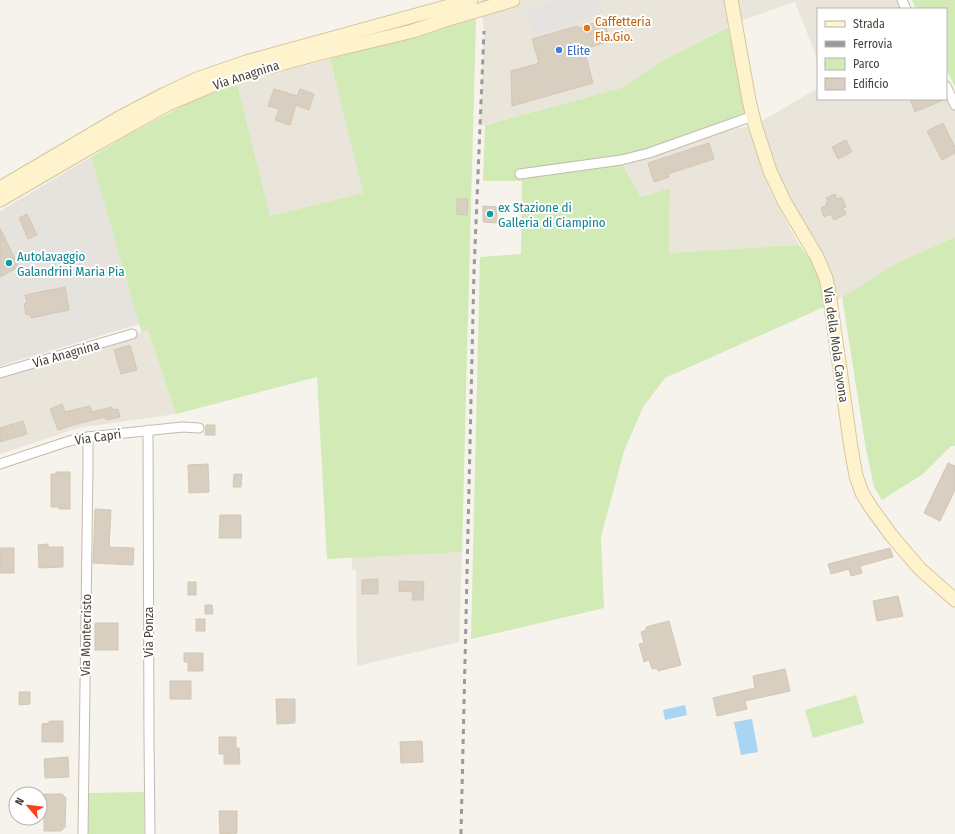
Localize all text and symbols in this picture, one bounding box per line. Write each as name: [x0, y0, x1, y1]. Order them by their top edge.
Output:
legend: [817, 8, 947, 100]
place label: Caffetteria Fla.Gio.: [595, 14, 651, 44]
text: Strada: [853, 17, 885, 31]
marker: Caffetteria Fla.Gio.: [582, 23, 592, 33]
text: Ferrovia: [853, 37, 892, 51]
place label: Elite: [567, 43, 590, 58]
marker: Elite: [554, 45, 564, 55]
street label: Via Anagnina: [211, 57, 281, 93]
text: Parco: [853, 57, 880, 71]
text: Edificio: [853, 77, 889, 91]
place label: ex Stazione di Galleria di Ciampino: [498, 200, 606, 230]
marker: ex Stazione di Galleria di Ciampino: [485, 209, 495, 219]
place label: Autolavaggio Galandrini Maria Pia: [17, 249, 125, 279]
marker: Autolavaggio Galandrini Maria Pia: [4, 258, 14, 268]
street label: Via della Mola Cavona: [820, 286, 852, 404]
street label: Via Anagnina: [31, 337, 101, 371]
street label: Via Capri: [74, 426, 122, 448]
street label: Via Montecristo: [78, 593, 94, 676]
street label: Via Ponza: [141, 607, 156, 657]
north arrow: [8, 786, 48, 826]
text: N: [12, 796, 27, 808]

